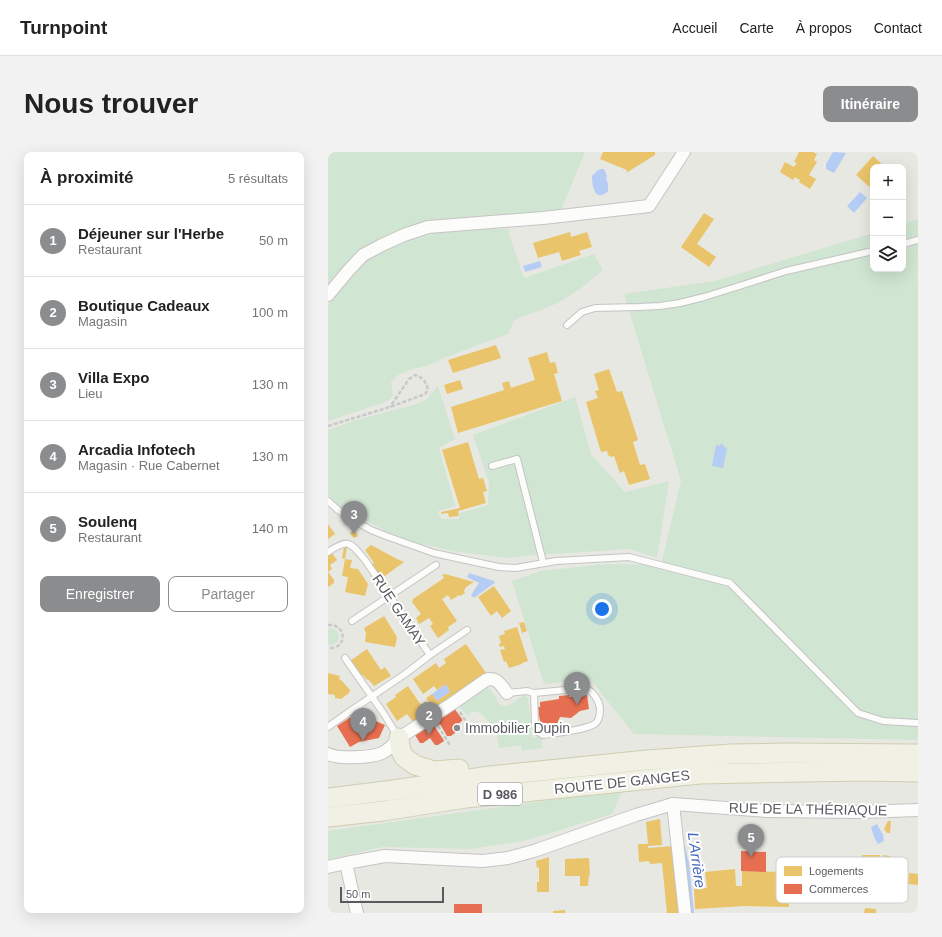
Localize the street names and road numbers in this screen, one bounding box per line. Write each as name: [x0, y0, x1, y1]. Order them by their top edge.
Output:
street label: RUE GAMAY: [369, 571, 429, 649]
street label: ROUTE DE GANGES: [553, 767, 691, 797]
road number: D 986: [478, 783, 522, 805]
street label: RUE DE LA THÉRIAQUE: [729, 800, 887, 818]

